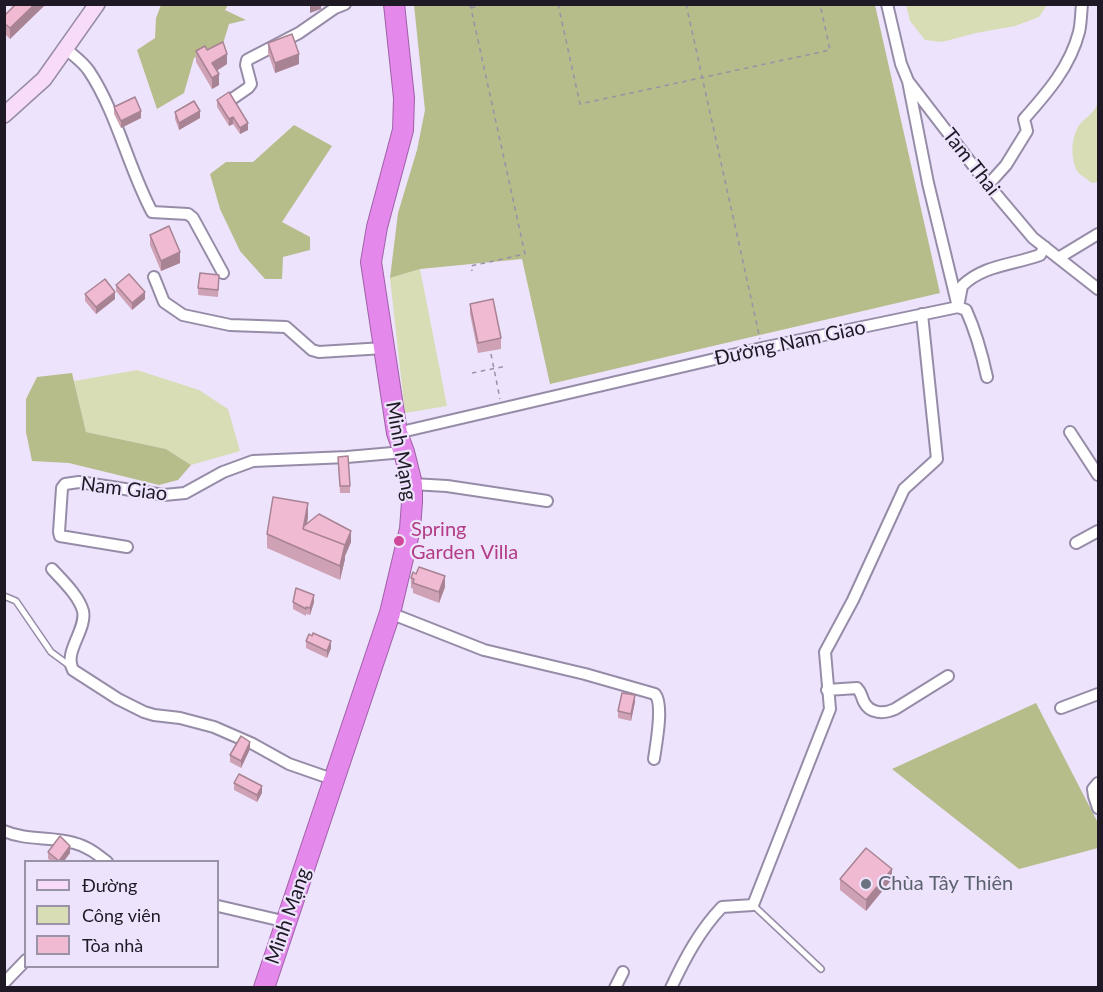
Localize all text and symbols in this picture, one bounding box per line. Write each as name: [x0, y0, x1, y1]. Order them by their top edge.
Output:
street label: Tam Thai: [937, 124, 1005, 200]
street label: Đường Nam Giao: [712, 315, 868, 371]
street label: Minh Mạng: [380, 399, 422, 503]
street label: Nam Giao: [79, 472, 169, 506]
place label: Spring Garden Villa: [411, 518, 518, 565]
marker: Spring Garden Villa: [392, 534, 406, 548]
legend: [24, 860, 219, 968]
street label: Minh Mạng: [260, 865, 316, 967]
place label: Chùa Tây Thiên: [878, 872, 1013, 896]
text: Đường: [82, 874, 137, 896]
marker: Chùa Tây Thiên: [859, 877, 873, 891]
text: Công viên: [82, 904, 161, 926]
text: Tòa nhà: [82, 934, 143, 956]

